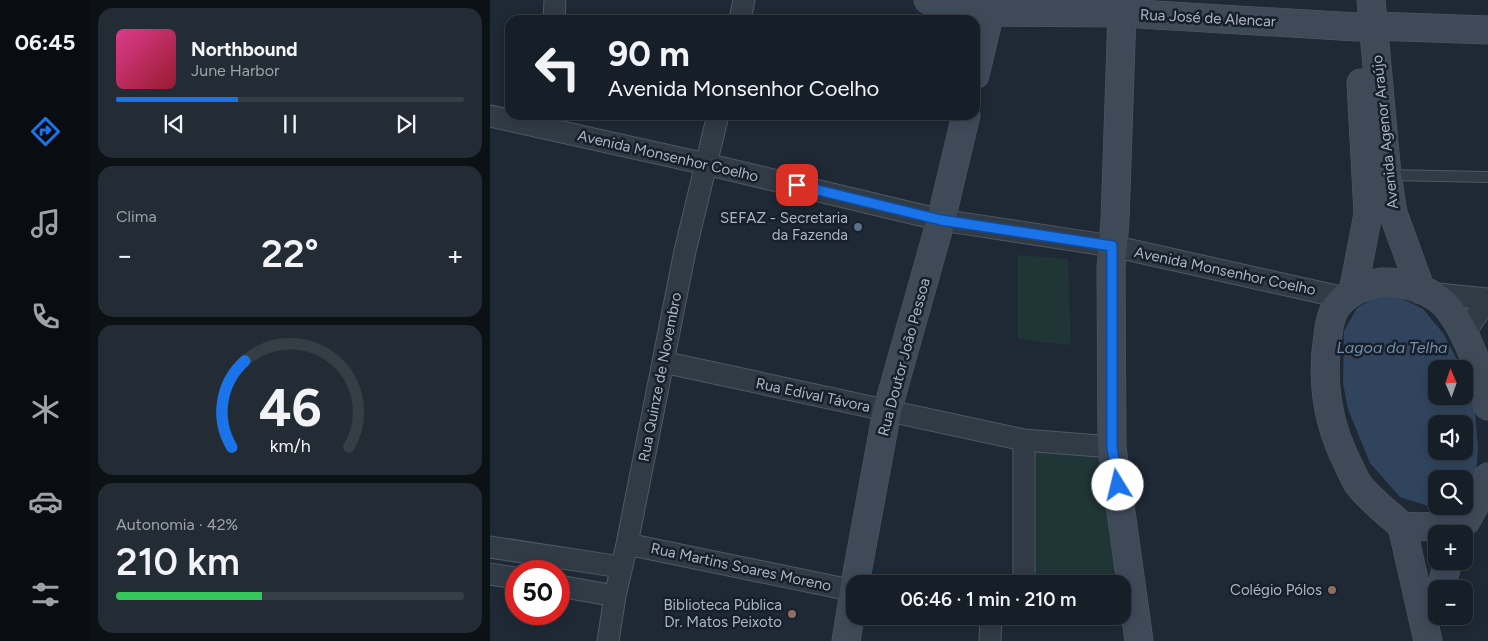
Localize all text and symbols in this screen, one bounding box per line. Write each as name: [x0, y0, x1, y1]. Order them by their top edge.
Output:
street label: Rua José de Alencar: [1140, 5, 1276, 31]
text: 06:45: [15, 29, 75, 56]
text: 90 m: [608, 33, 690, 75]
icon: left: [525, 35, 590, 100]
text: Northbound: [191, 38, 298, 61]
street label: Avenida Agenor Araújo: [1368, 54, 1402, 210]
text: June Harbor: [191, 61, 279, 80]
text: Avenida Monsenhor Coelho: [608, 75, 879, 102]
icon: previous: [160, 110, 188, 138]
icon: pause: [276, 110, 304, 138]
icon: next: [392, 110, 420, 138]
icon: directions: [28, 114, 63, 149]
street label: Avenida Monsenhor Coelho: [576, 126, 760, 186]
pin: [776, 164, 818, 206]
icon: arrive: [783, 171, 811, 199]
icon: music: [28, 206, 63, 241]
text: Clima: [116, 207, 157, 226]
place label: SEFAZ - Secretaria da Fazenda: [720, 209, 848, 244]
marker: SEFAZ - Secretaria da Fazenda: [852, 221, 864, 233]
text: 22°: [261, 231, 319, 277]
text: −: [116, 238, 133, 272]
text: +: [447, 238, 464, 272]
street label: Avenida Monsenhor Coelho: [1133, 243, 1318, 299]
street label: Rua Doutor João Pessoa: [874, 276, 934, 438]
street label: Rua Quinze de Novembro: [635, 290, 685, 463]
icon: phone: [28, 299, 63, 334]
water label: Lagoa da Telha: [1337, 338, 1447, 357]
north arrow: [1428, 360, 1472, 405]
map controls: [1428, 360, 1473, 625]
street label: Rua Edival Távora: [754, 374, 872, 416]
text: 46: [258, 377, 322, 439]
icon: climate: [28, 392, 63, 427]
button: sound: [1428, 415, 1473, 460]
text: km/h: [270, 435, 310, 456]
position arrow: [1091, 458, 1143, 510]
button: search: [1428, 470, 1473, 515]
icon: car: [28, 484, 63, 519]
text: Autonomia · 42%: [116, 515, 238, 534]
button: +: [1428, 525, 1473, 570]
text: 210 km: [116, 539, 240, 585]
street label: Rua Martins Soares Moreno: [649, 539, 833, 595]
speed limit sign: 50: [505, 560, 570, 625]
icon: filters: [28, 577, 63, 612]
button: −: [1428, 580, 1473, 625]
place label: Colégio Pólos: [1230, 581, 1322, 599]
marker: Colégio Pólos: [1326, 584, 1338, 596]
text: 06:46 · 1 min · 210 m: [901, 588, 1076, 611]
place label: Biblioteca Pública Dr. Matos Peixoto: [663, 596, 782, 631]
marker: Biblioteca Pública Dr. Matos Peixoto: [786, 608, 798, 620]

